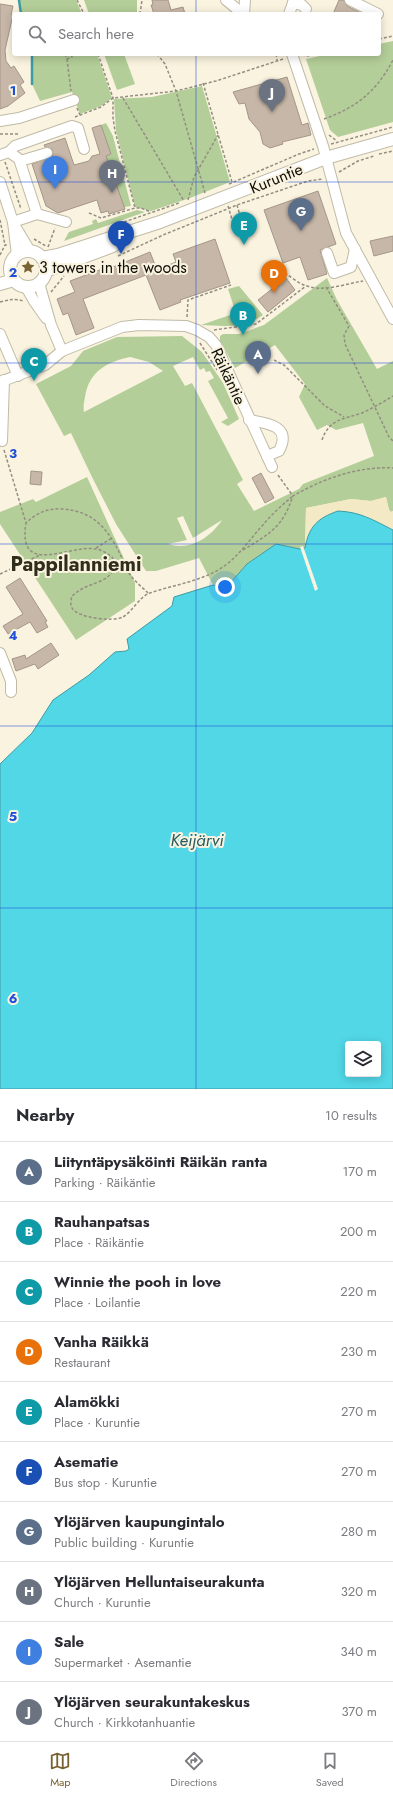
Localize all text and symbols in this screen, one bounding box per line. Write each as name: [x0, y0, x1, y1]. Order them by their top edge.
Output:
search box: [12, 12, 381, 56]
icon: search: [26, 23, 48, 45]
text: Search here: [58, 23, 134, 45]
pin: J: [259, 79, 285, 112]
text: 1: [10, 81, 16, 100]
pin: I: [42, 156, 68, 189]
street label: Kuruntie: [246, 157, 306, 200]
pin: H: [99, 160, 125, 193]
pin: G: [288, 198, 314, 231]
pin: E: [231, 212, 257, 245]
pin: F: [108, 221, 134, 254]
place label: 3 towers in the woods: [39, 256, 187, 279]
place icon: 3 towers in the woods: [20, 259, 36, 275]
pin: D: [261, 260, 287, 293]
text: 2: [9, 263, 17, 282]
pin: B: [230, 302, 256, 335]
pin: A: [245, 341, 271, 374]
street label: Räikäntie: [205, 344, 252, 408]
pin: C: [21, 348, 47, 381]
text: 3: [9, 444, 17, 463]
district label: Pappilanniemi: [11, 550, 141, 579]
your location: [215, 577, 235, 597]
text: 4: [8, 626, 18, 645]
text: 5: [9, 807, 17, 826]
water label: Keijärvi: [171, 828, 224, 852]
text: 6: [9, 989, 18, 1008]
map controls: [345, 1041, 381, 1077]
button: layers: [345, 1041, 381, 1077]
text: Nearby: [16, 1103, 74, 1127]
text: 10 results: [325, 1106, 377, 1125]
text: Liityntäpysäköinti Räikän ranta: [54, 1151, 267, 1173]
text: A: [24, 1162, 34, 1181]
text: 170 m: [342, 1162, 377, 1181]
text: Parking · Räikäntie: [54, 1173, 156, 1192]
text: Rauhanpatsas: [54, 1211, 150, 1233]
text: B: [25, 1222, 33, 1241]
text: 200 m: [340, 1222, 377, 1241]
text: Place · Räikäntie: [54, 1233, 144, 1252]
text: Winnie the pooh in love: [54, 1271, 221, 1293]
text: C: [24, 1282, 34, 1301]
text: 220 m: [340, 1282, 377, 1301]
text: Place · Loilantie: [54, 1293, 141, 1312]
text: Vanha Räikkä: [54, 1331, 149, 1353]
text: D: [24, 1342, 34, 1361]
text: 230 m: [341, 1342, 377, 1361]
text: Restaurant: [54, 1353, 110, 1372]
text: Alamökki: [54, 1391, 120, 1413]
text: E: [25, 1402, 33, 1421]
text: 270 m: [341, 1402, 377, 1421]
text: Place · Kuruntie: [54, 1413, 140, 1432]
text: Asematie: [54, 1451, 118, 1473]
text: F: [25, 1462, 33, 1481]
text: 270 m: [341, 1462, 377, 1481]
text: Bus stop · Kuruntie: [54, 1473, 157, 1492]
text: Ylöjärven kaupungintalo: [54, 1511, 225, 1533]
text: G: [24, 1522, 34, 1541]
text: 280 m: [341, 1522, 377, 1541]
text: Public building · Kuruntie: [54, 1533, 194, 1552]
text: Ylöjärven Helluntaiseurakunta: [54, 1571, 265, 1593]
text: H: [24, 1582, 34, 1601]
text: 320 m: [341, 1582, 377, 1601]
text: Church · Kuruntie: [54, 1593, 151, 1612]
text: Sale: [54, 1631, 84, 1653]
text: I: [27, 1642, 31, 1661]
text: 340 m: [340, 1642, 377, 1661]
text: Supermarket · Asemantie: [54, 1653, 191, 1672]
text: Ylöjärven seurakuntakeskus: [54, 1691, 250, 1713]
text: J: [27, 1702, 31, 1721]
text: 370 m: [341, 1702, 377, 1721]
text: Church · Kirkkotanhuantie: [54, 1713, 195, 1732]
tab: Map: [49, 1750, 71, 1790]
tab: Directions: [170, 1750, 217, 1790]
tab: Saved: [316, 1750, 344, 1790]

